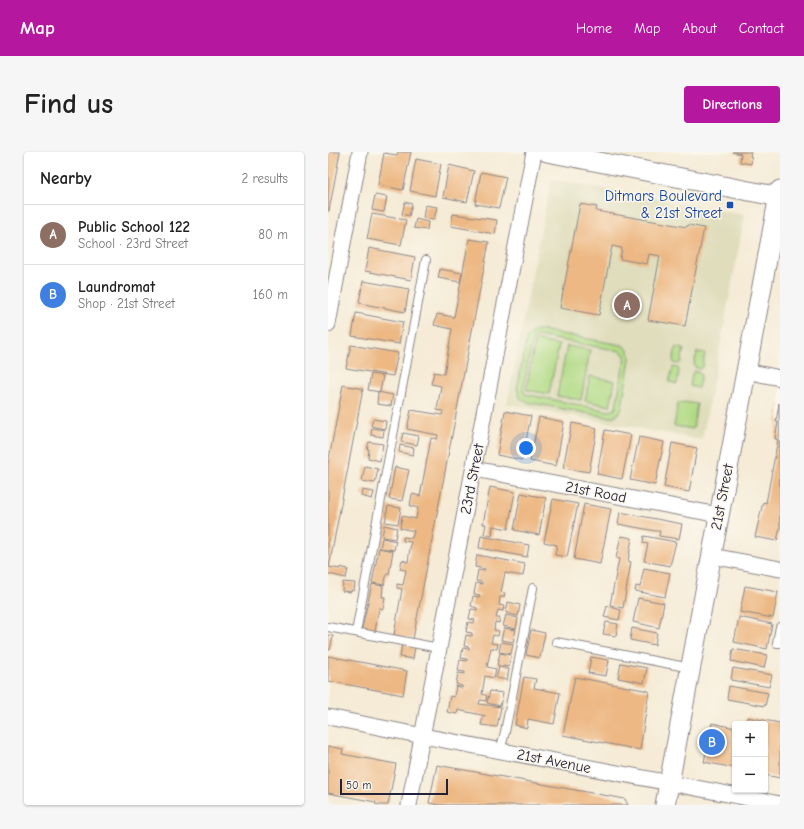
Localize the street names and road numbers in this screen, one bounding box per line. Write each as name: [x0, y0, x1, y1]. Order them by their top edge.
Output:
street label: 23rd Street: [456, 442, 488, 516]
street label: 21st Street: [707, 462, 737, 532]
street label: 21st Road: [564, 477, 628, 507]
street label: 21st Avenue: [515, 745, 593, 777]

